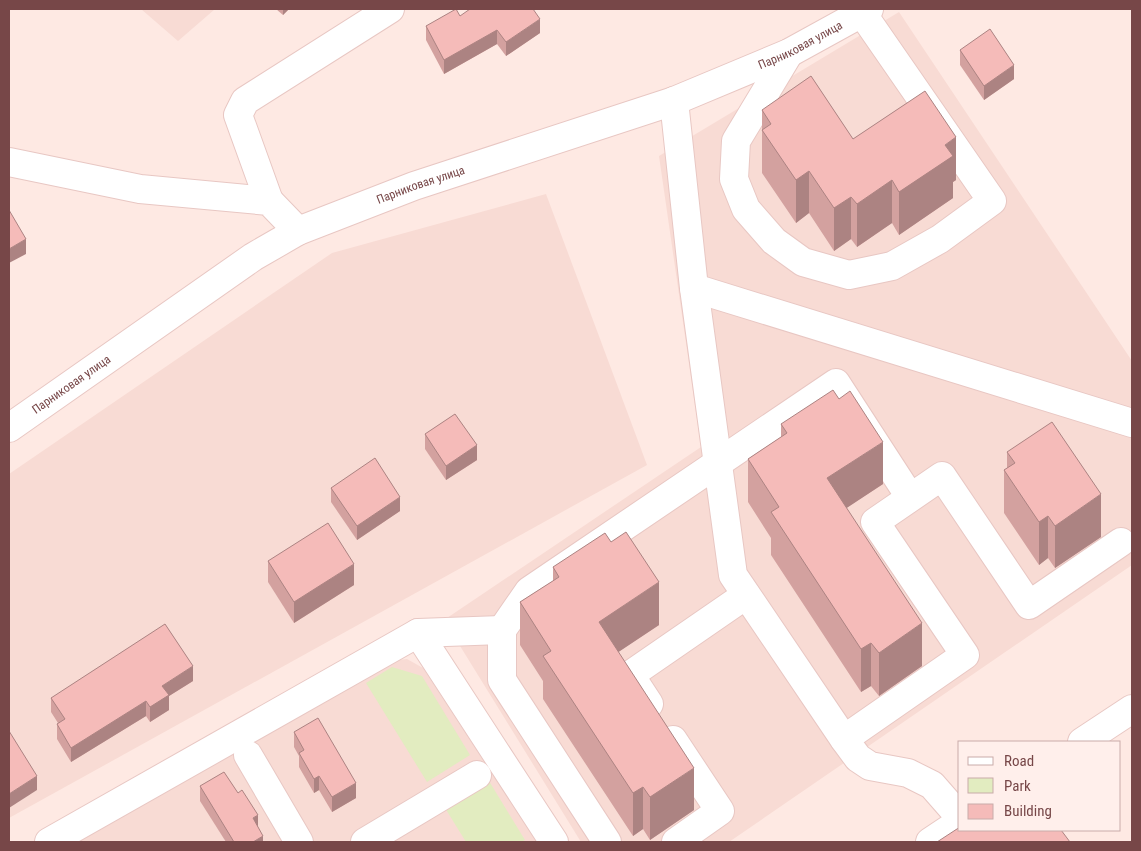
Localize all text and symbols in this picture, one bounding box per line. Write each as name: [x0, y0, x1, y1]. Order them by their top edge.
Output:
street label: Парниковая улица: [756, 18, 845, 72]
street label: Парниковая улица: [375, 163, 467, 207]
street label: Парниковая улица: [29, 352, 113, 417]
legend: [958, 741, 1121, 831]
text: Road: [1004, 752, 1034, 770]
text: Park: [1004, 777, 1031, 795]
text: Building: [1004, 802, 1052, 820]

